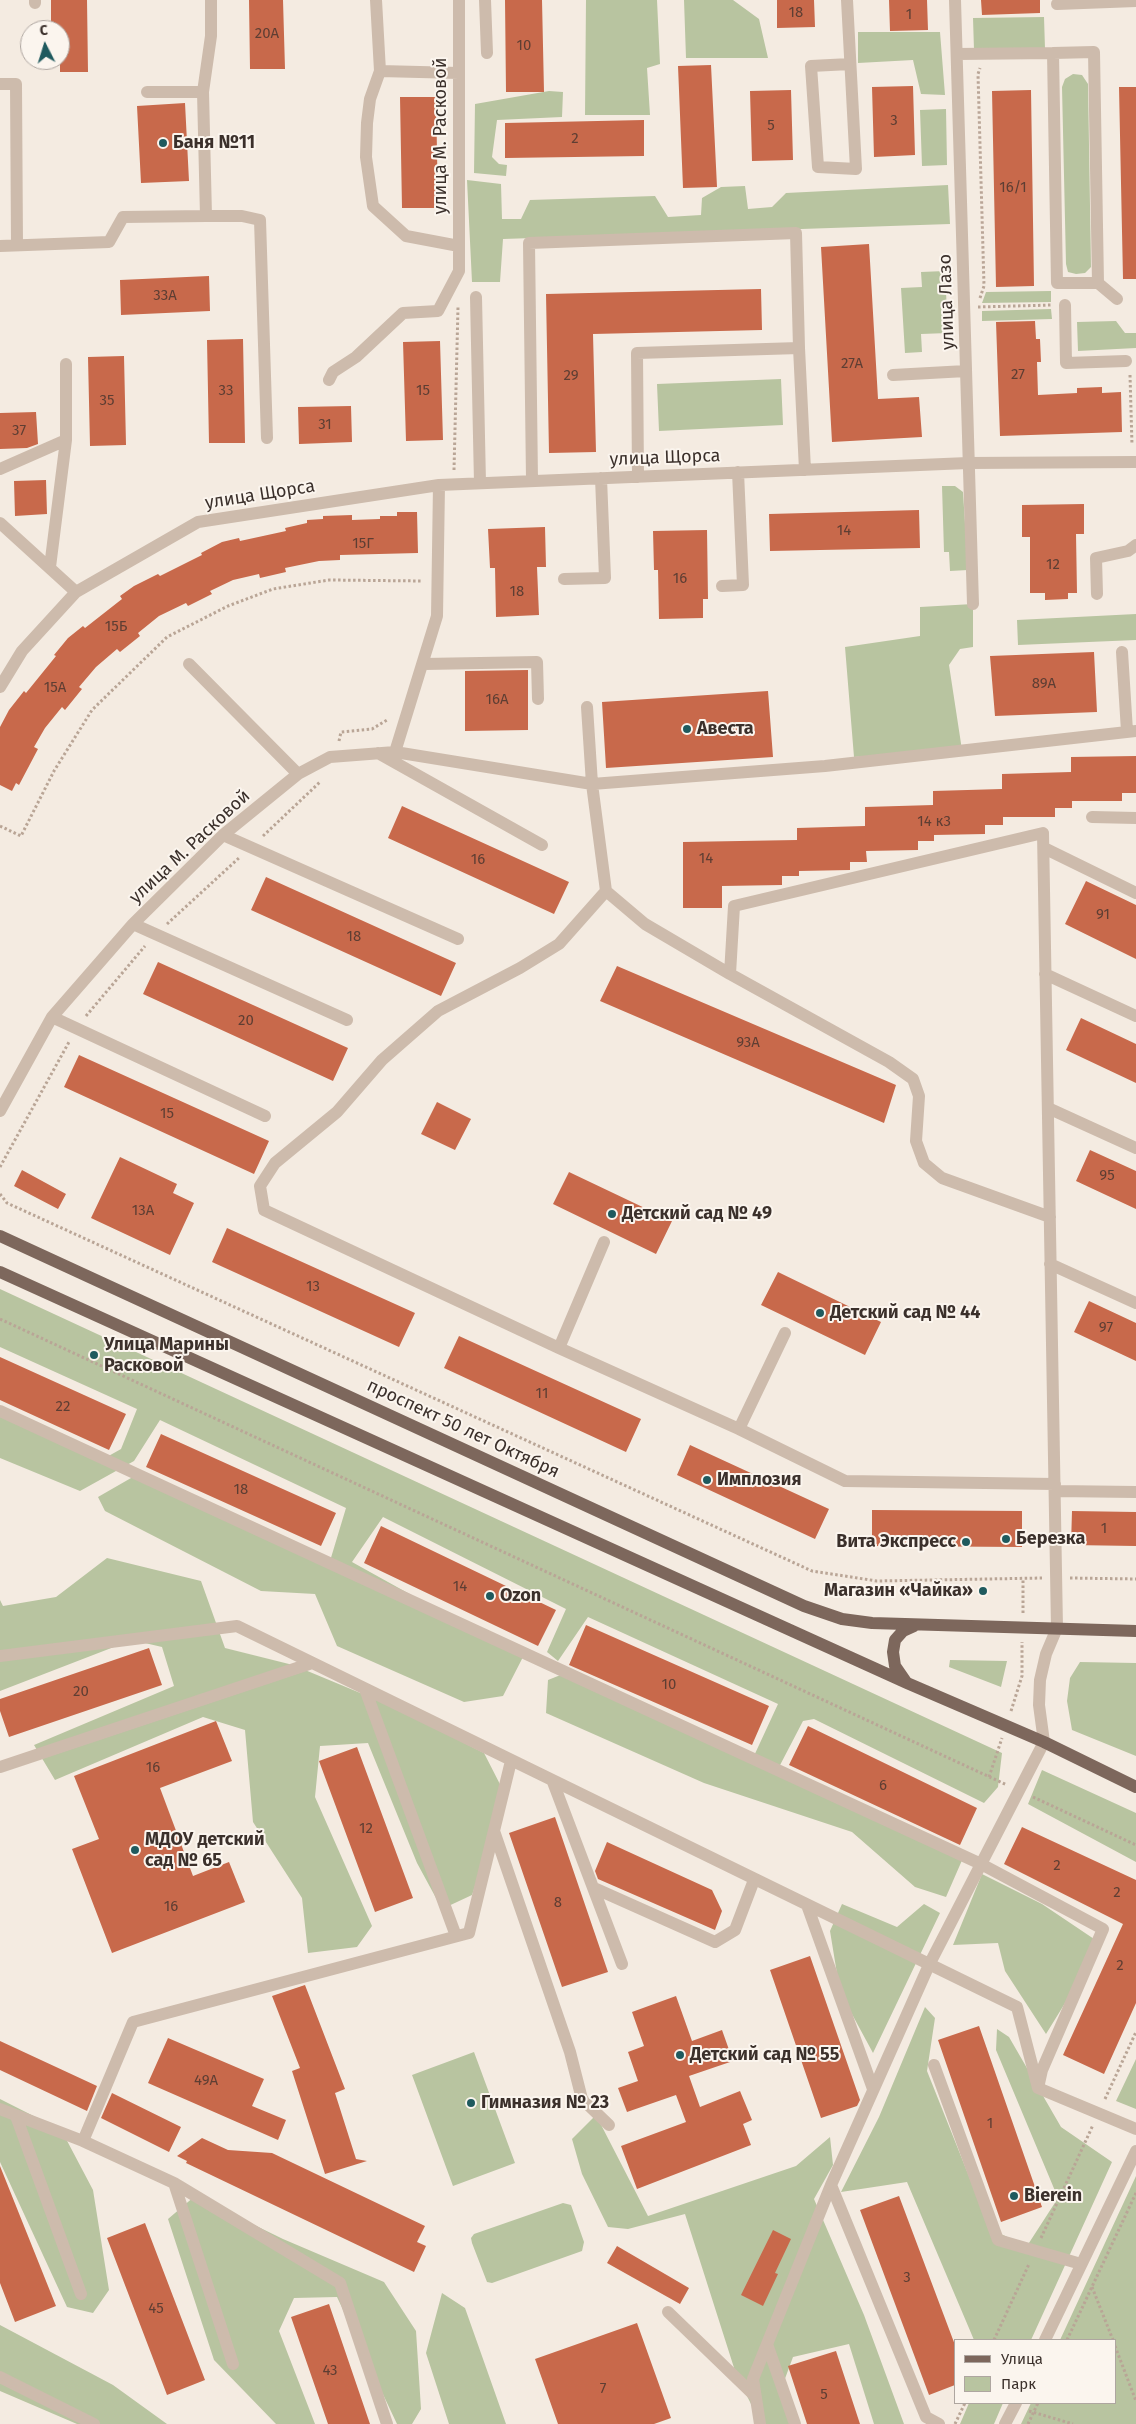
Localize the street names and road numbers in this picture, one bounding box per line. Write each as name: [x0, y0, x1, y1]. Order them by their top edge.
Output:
street label: улица М. Расковой: [430, 58, 452, 214]
street label: улица Лазо: [935, 254, 959, 350]
street label: улица Щорса: [609, 445, 721, 471]
street label: улица Щорса: [203, 476, 317, 514]
street label: улица М. Расковой: [125, 786, 255, 908]
street label: проспект 50 лет Октября: [363, 1375, 563, 1483]

